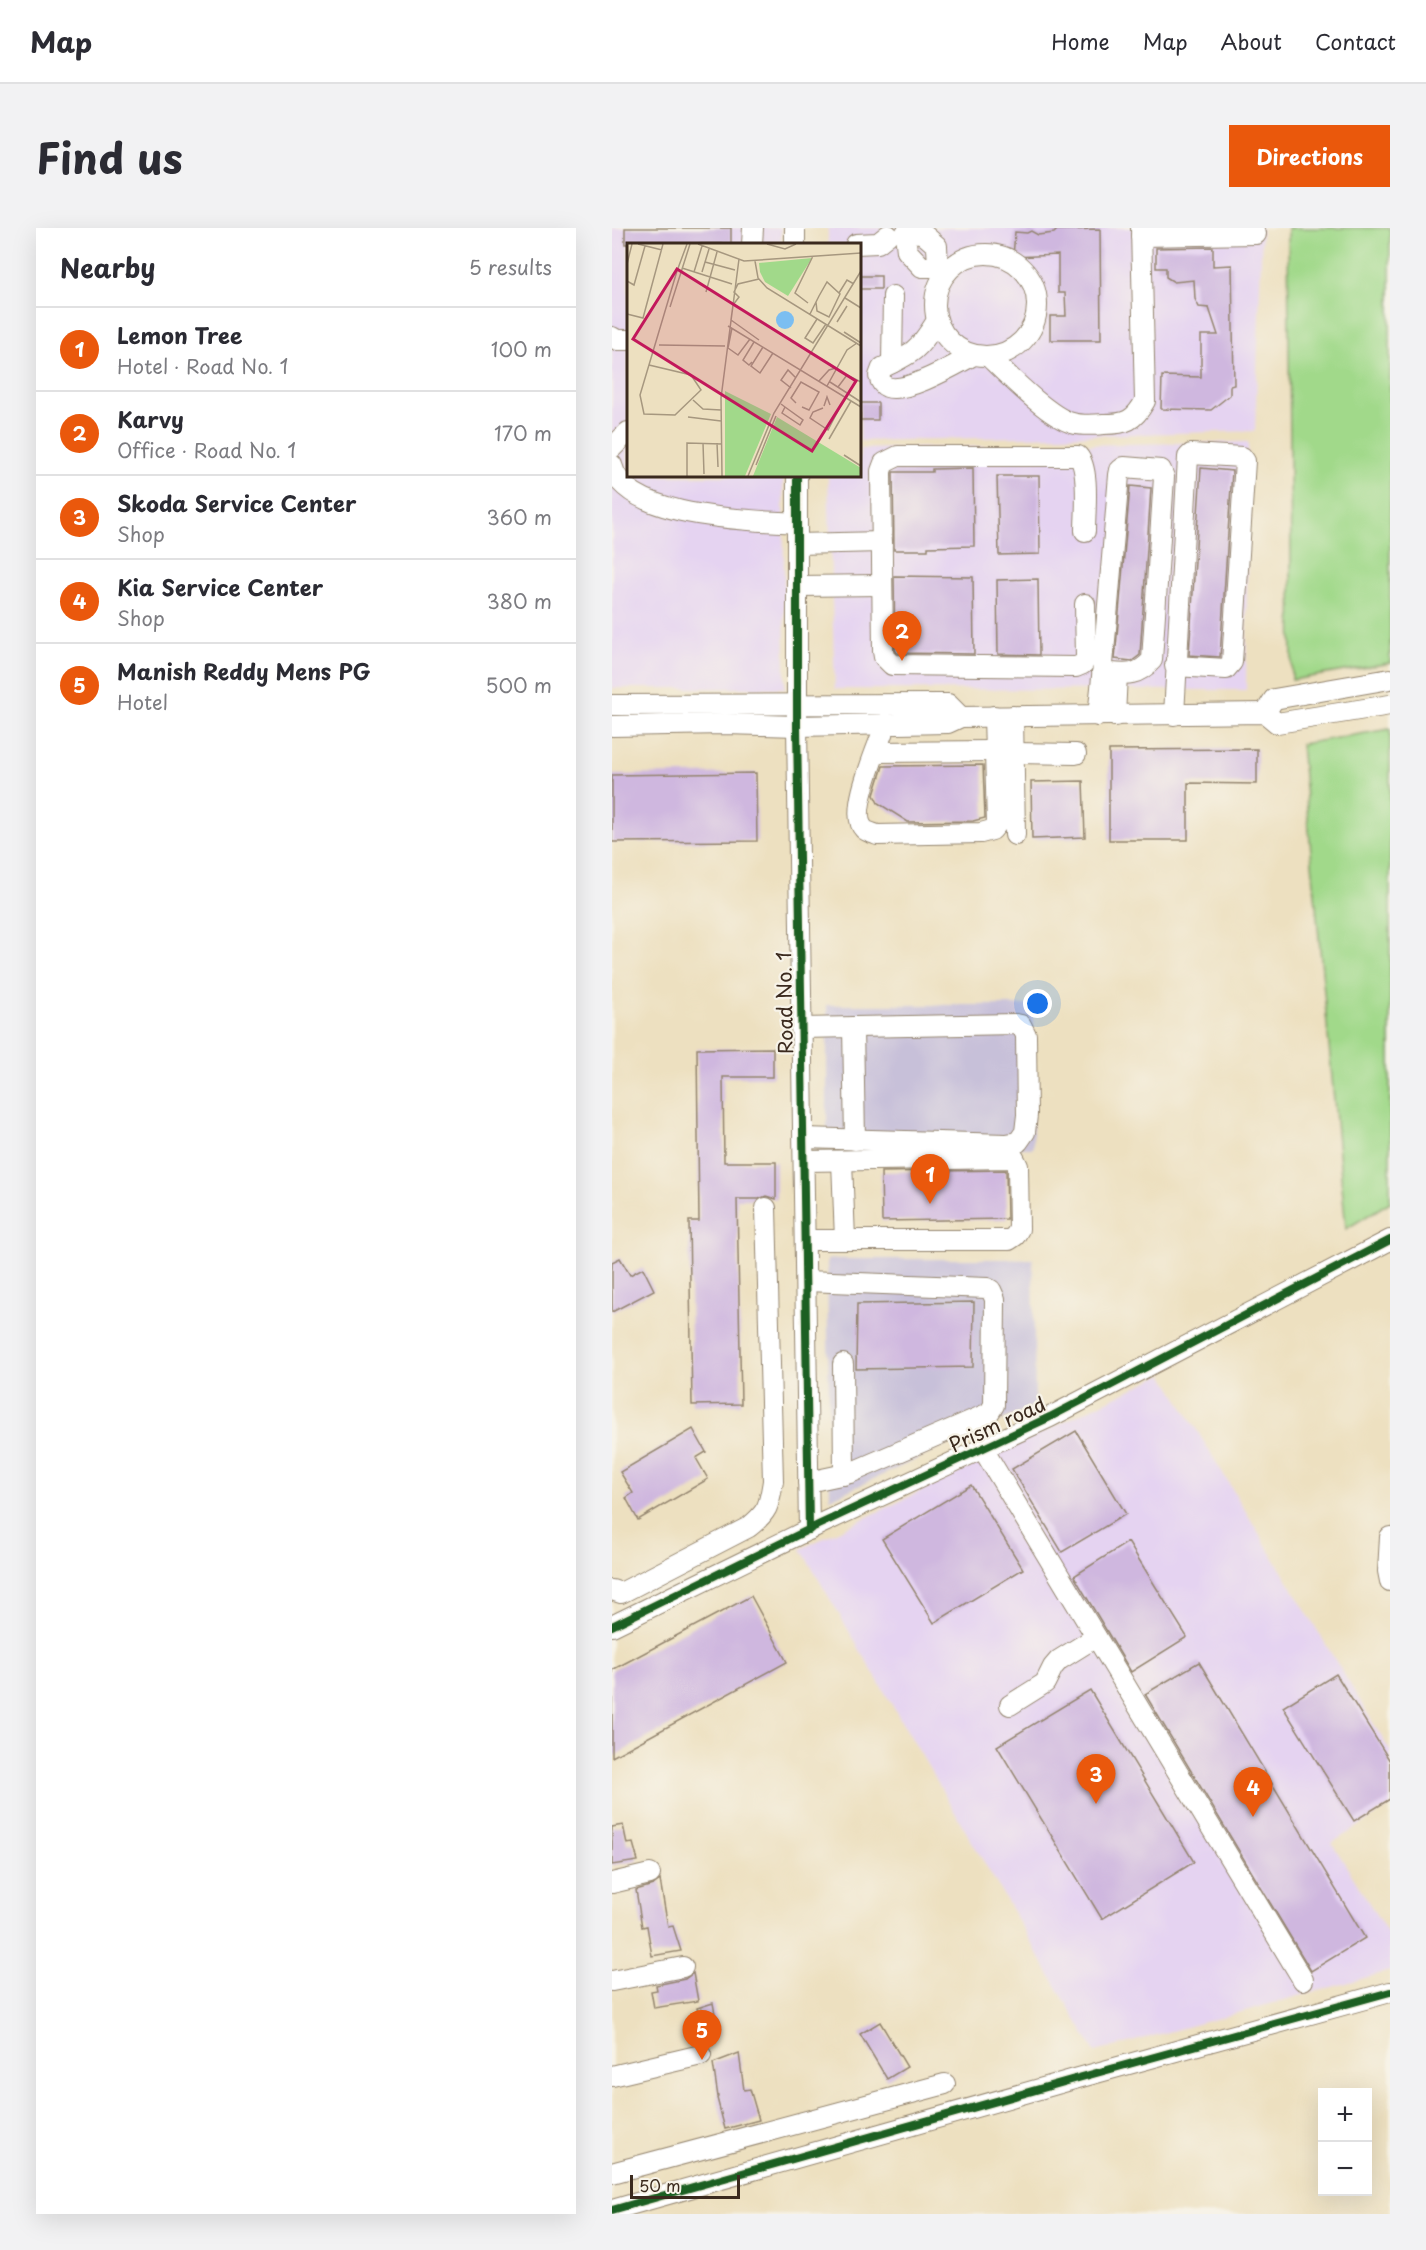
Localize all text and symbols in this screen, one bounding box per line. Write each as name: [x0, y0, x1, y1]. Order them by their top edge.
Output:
text: Map: [30, 20, 92, 63]
text: Home: [1051, 25, 1110, 57]
text: Map: [1143, 25, 1188, 57]
text: About: [1221, 25, 1282, 57]
text: Contact: [1315, 25, 1396, 57]
text: Find us: [36, 125, 183, 188]
button: Directions: [1229, 125, 1390, 187]
inset map: [627, 243, 861, 477]
text: Nearby: [60, 248, 155, 287]
text: 5 results: [469, 252, 552, 282]
text: Lemon Tree: [117, 318, 242, 351]
text: 1: [75, 334, 84, 364]
text: 100 m: [491, 334, 552, 364]
text: Hotel · Road No. 1: [117, 351, 288, 381]
text: Karvy: [117, 402, 184, 435]
text: 2: [72, 418, 87, 448]
text: 170 m: [494, 418, 552, 448]
text: Office · Road No. 1: [117, 435, 296, 465]
text: Skoda Service Center: [117, 486, 356, 519]
text: 3: [73, 502, 86, 532]
text: 360 m: [486, 502, 552, 532]
text: Shop: [117, 519, 165, 549]
text: Kia Service Center: [117, 570, 323, 603]
text: 4: [73, 586, 86, 616]
text: 380 m: [486, 586, 552, 616]
text: Shop: [117, 603, 165, 633]
pin: 2: [882, 612, 922, 661]
text: Manish Reddy Mens PG: [117, 654, 371, 687]
text: 5: [73, 670, 86, 700]
text: 500 m: [485, 670, 552, 700]
text: Hotel: [117, 687, 168, 717]
street label: Road No. 1: [768, 951, 800, 1055]
your location: [1023, 989, 1052, 1018]
pin: 1: [910, 1154, 950, 1204]
street label: Prism road: [943, 1388, 1051, 1460]
pin: 3: [1076, 1754, 1116, 1804]
pin: 4: [1234, 1768, 1272, 1817]
pin: 5: [682, 2010, 722, 2060]
map controls: [1318, 2088, 1372, 2196]
button: +: [1318, 2088, 1372, 2142]
button: −: [1318, 2142, 1372, 2196]
scale bar: [630, 2172, 740, 2200]
text: 50 m: [639, 2173, 680, 2197]

